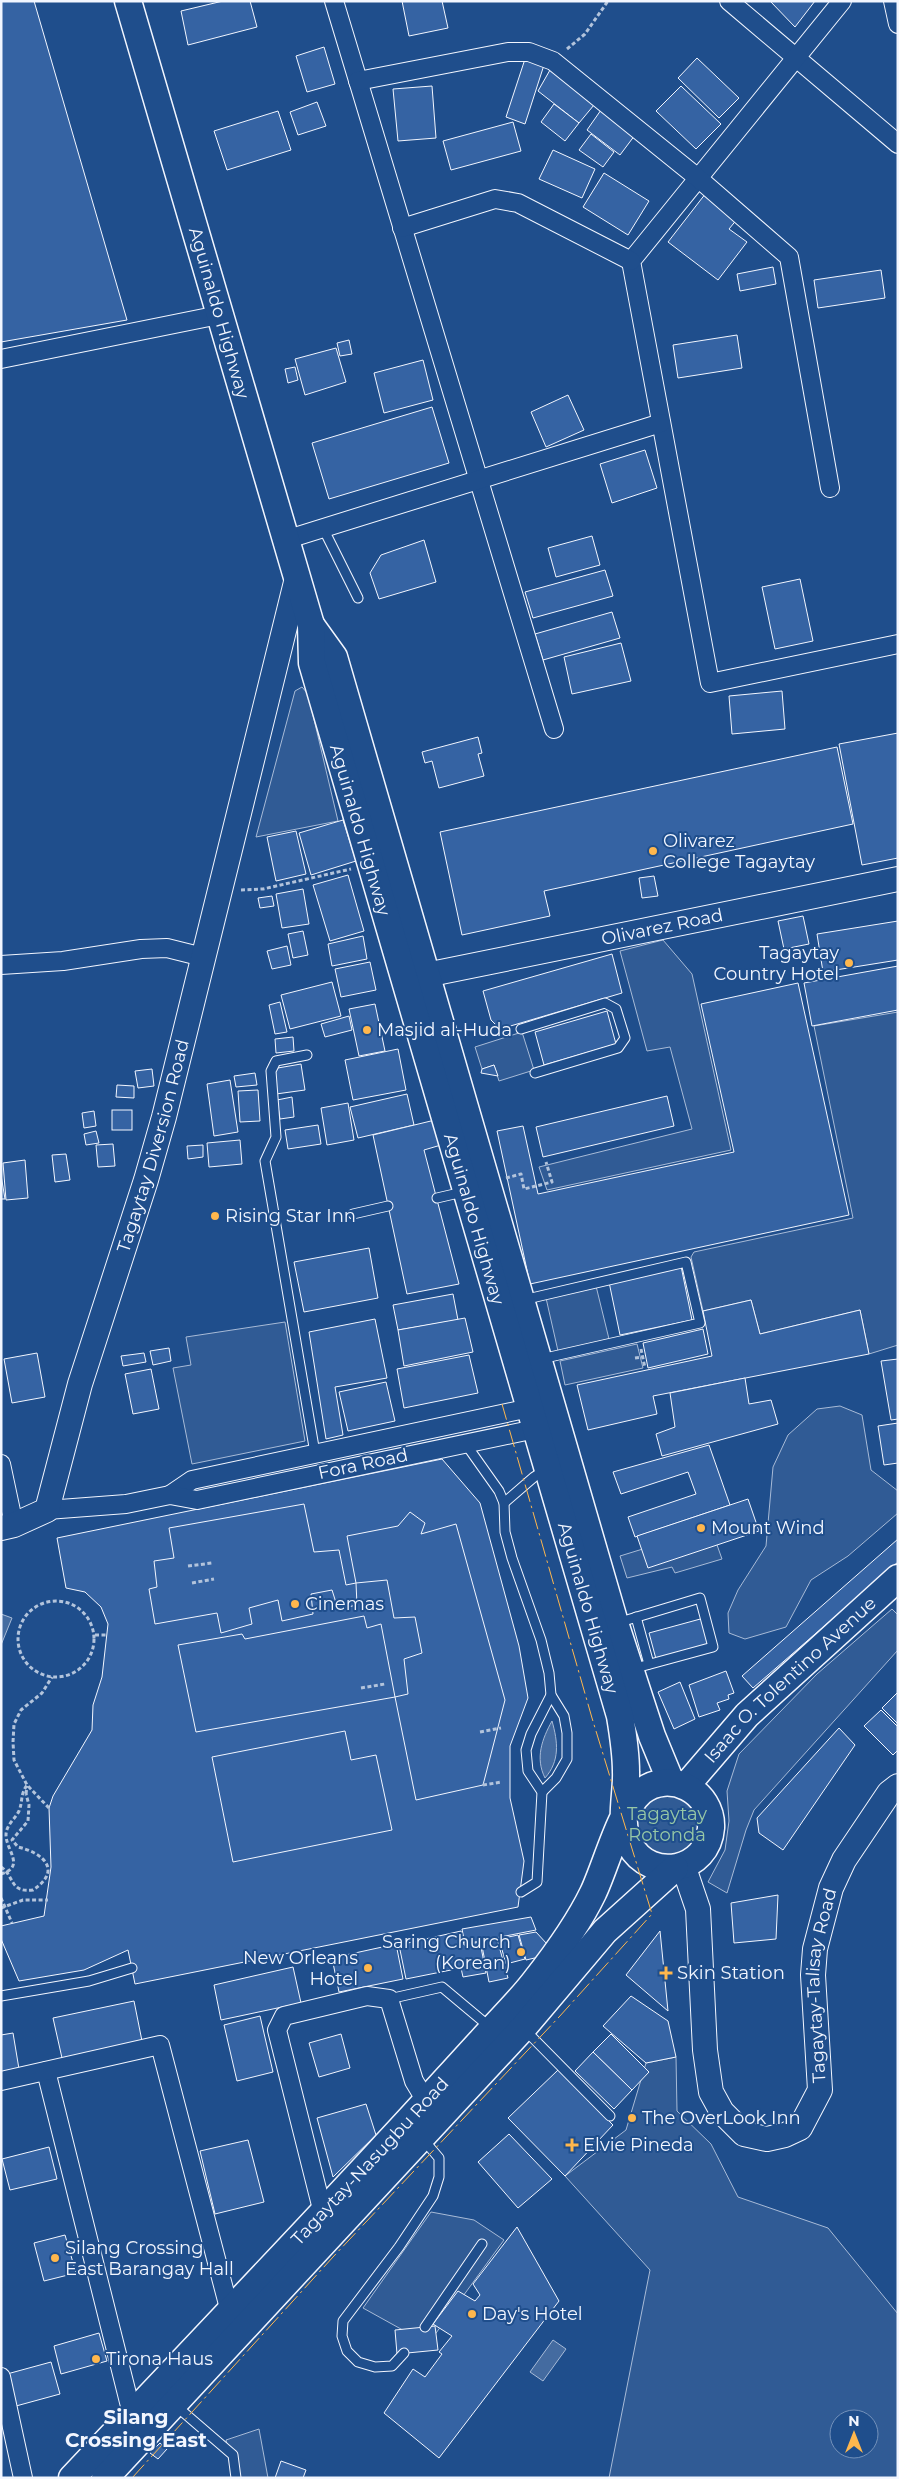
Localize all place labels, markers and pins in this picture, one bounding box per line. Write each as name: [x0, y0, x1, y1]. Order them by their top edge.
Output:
place label: Olivarez College Tagaytay: [663, 830, 815, 873]
marker: Olivarez College Tagaytay: [647, 845, 659, 857]
place label: Tagaytay Country Hotel: [714, 942, 839, 985]
marker: Tagaytay Country Hotel: [843, 957, 855, 969]
place label: Masjid al-Huda: [377, 1019, 512, 1041]
marker: Masjid al-Huda: [361, 1024, 373, 1036]
place label: Rising Star Inn: [225, 1205, 356, 1227]
marker: Rising Star Inn: [209, 1210, 221, 1222]
place label: Mount Wind: [711, 1517, 825, 1539]
marker: Mount Wind: [695, 1522, 707, 1534]
place label: Cinemas: [305, 1593, 384, 1615]
marker: Cinemas: [289, 1598, 301, 1610]
place label: Saring Church (Korean): [382, 1931, 511, 1974]
marker: Saring Church (Korean): [515, 1946, 527, 1958]
place label: New Orleans Hotel: [243, 1947, 358, 1990]
marker: New Orleans Hotel: [362, 1962, 374, 1974]
place label: Skin Station: [677, 1962, 785, 1984]
marker: Skin Station: [659, 1966, 673, 1980]
place label: The OverLook Inn: [642, 2107, 801, 2129]
marker: The OverLook Inn: [626, 2112, 638, 2124]
place label: Elvie Pineda: [583, 2134, 694, 2156]
marker: Elvie Pineda: [565, 2138, 579, 2152]
place label: Silang Crossing East Barangay Hall: [65, 2237, 234, 2280]
marker: Silang Crossing East Barangay Hall: [49, 2252, 61, 2264]
place label: Day's Hotel: [482, 2303, 583, 2325]
marker: Day's Hotel: [466, 2308, 478, 2320]
place label: Tirona Haus: [106, 2348, 213, 2370]
marker: Tirona Haus: [90, 2353, 102, 2365]

